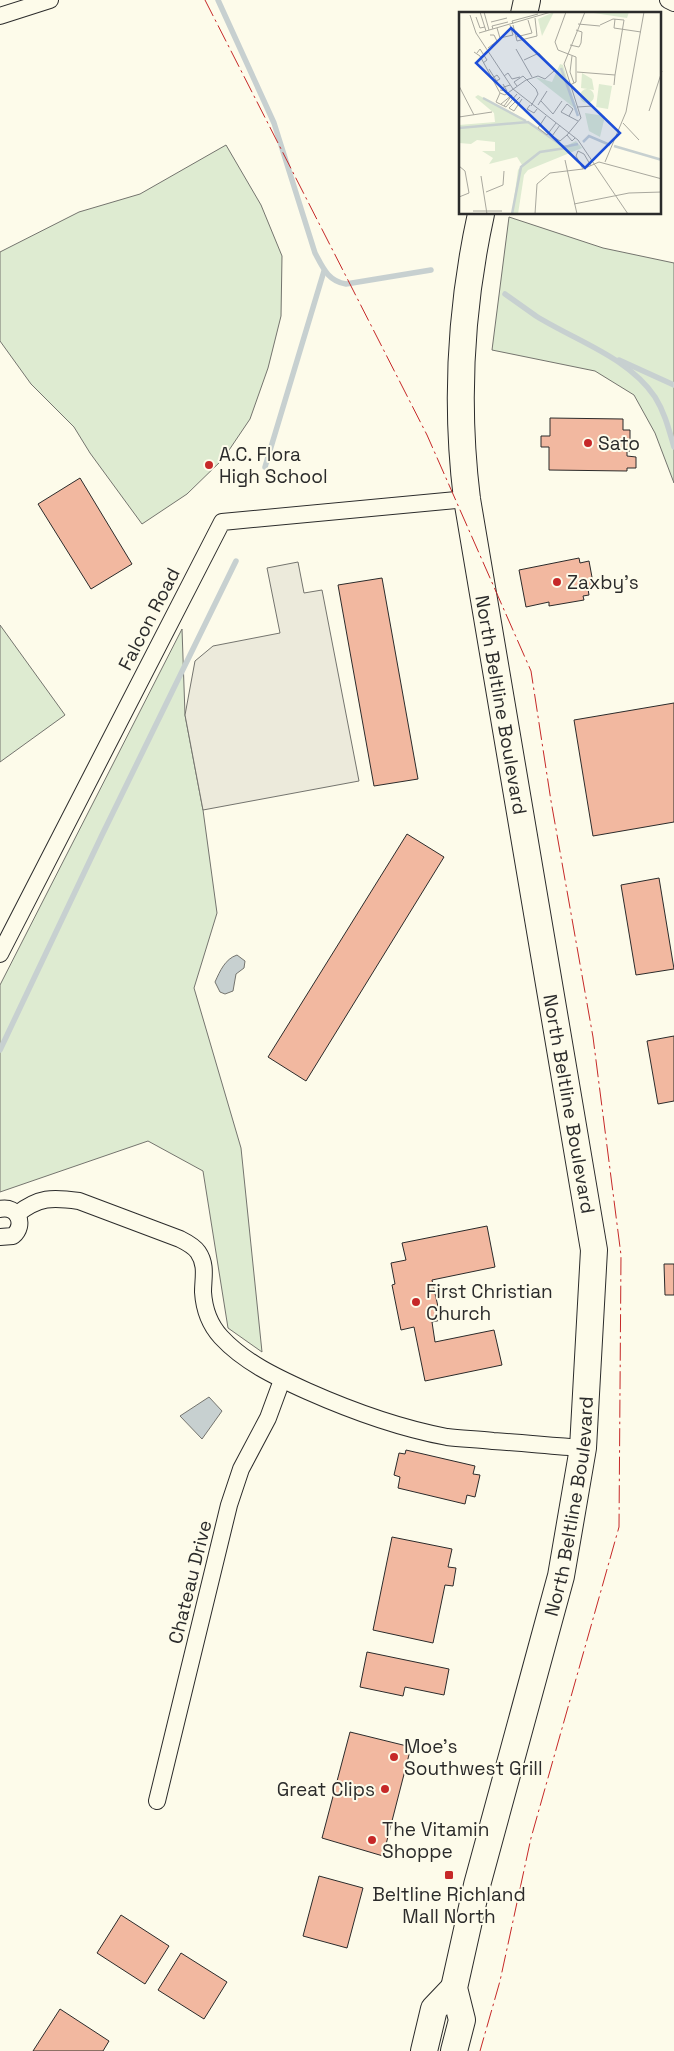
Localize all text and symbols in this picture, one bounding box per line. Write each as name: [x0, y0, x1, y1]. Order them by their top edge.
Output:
inset map: [459, 12, 662, 215]
place label: Sato: [598, 431, 640, 456]
marker: Sato: [582, 437, 594, 449]
place label: A.C. Flora High School: [219, 442, 328, 489]
marker: A.C. Flora High School: [203, 459, 215, 471]
street label: Falcon Road: [112, 563, 186, 675]
place label: Zaxby's: [567, 570, 639, 595]
marker: Zaxby's: [551, 576, 563, 588]
street label: North Beltline Boulevard: [469, 593, 533, 817]
street label: North Beltline Boulevard: [537, 992, 601, 1216]
place label: First Christian Church: [426, 1279, 553, 1326]
marker: First Christian Church: [410, 1296, 422, 1308]
street label: North Beltline Boulevard: [538, 1396, 598, 1619]
street label: Chateau Drive: [163, 1518, 217, 1646]
place label: Moe's Southwest Grill: [404, 1734, 543, 1781]
marker: Moe's Southwest Grill: [388, 1751, 400, 1763]
place label: Great Clips: [277, 1777, 375, 1802]
marker: Great Clips: [379, 1783, 391, 1795]
place label: The Vitamin Shoppe: [382, 1817, 489, 1864]
marker: The Vitamin Shoppe: [366, 1834, 378, 1846]
marker: Beltline Richland Mall North: [443, 1869, 455, 1881]
place label: Beltline Richland Mall North: [372, 1882, 526, 1929]

